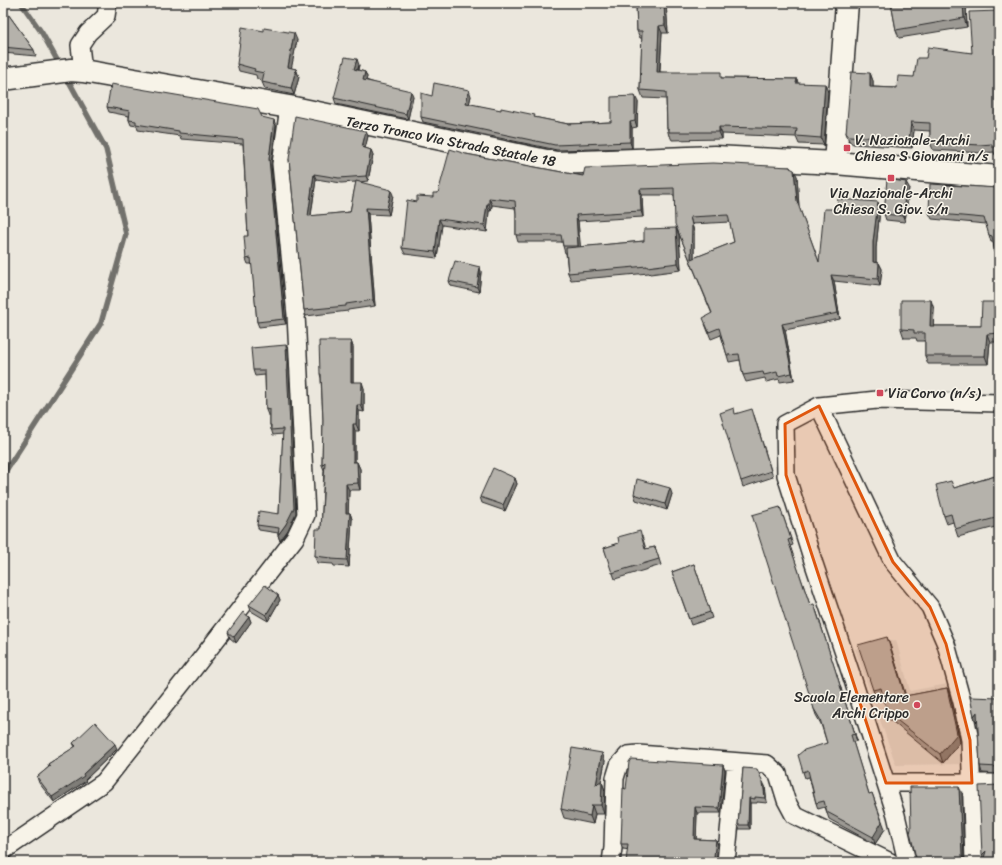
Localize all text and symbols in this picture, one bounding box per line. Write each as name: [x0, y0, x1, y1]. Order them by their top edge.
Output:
street label: Terzo Tronco Via Strada Statale 18: [344, 109, 559, 174]
place label: V. Nazionale-Archi Chiesa S Giovanni n/s: [855, 128, 989, 169]
marker: V. Nazionale-Archi Chiesa S Giovanni n/s: [842, 143, 852, 153]
marker: Via Nazionale-Archi Chiesa S. Giov. s/n: [886, 173, 896, 183]
place label: Via Nazionale-Archi Chiesa S. Giov. s/n: [830, 181, 953, 222]
place label: Via Corvo (n/s): [888, 381, 981, 406]
marker: Via Corvo (n/s): [875, 388, 885, 398]
place label: Scuola Elementare Archi Crippo: [794, 685, 909, 726]
marker: Scuola Elementare Archi Crippo: [912, 700, 922, 710]

